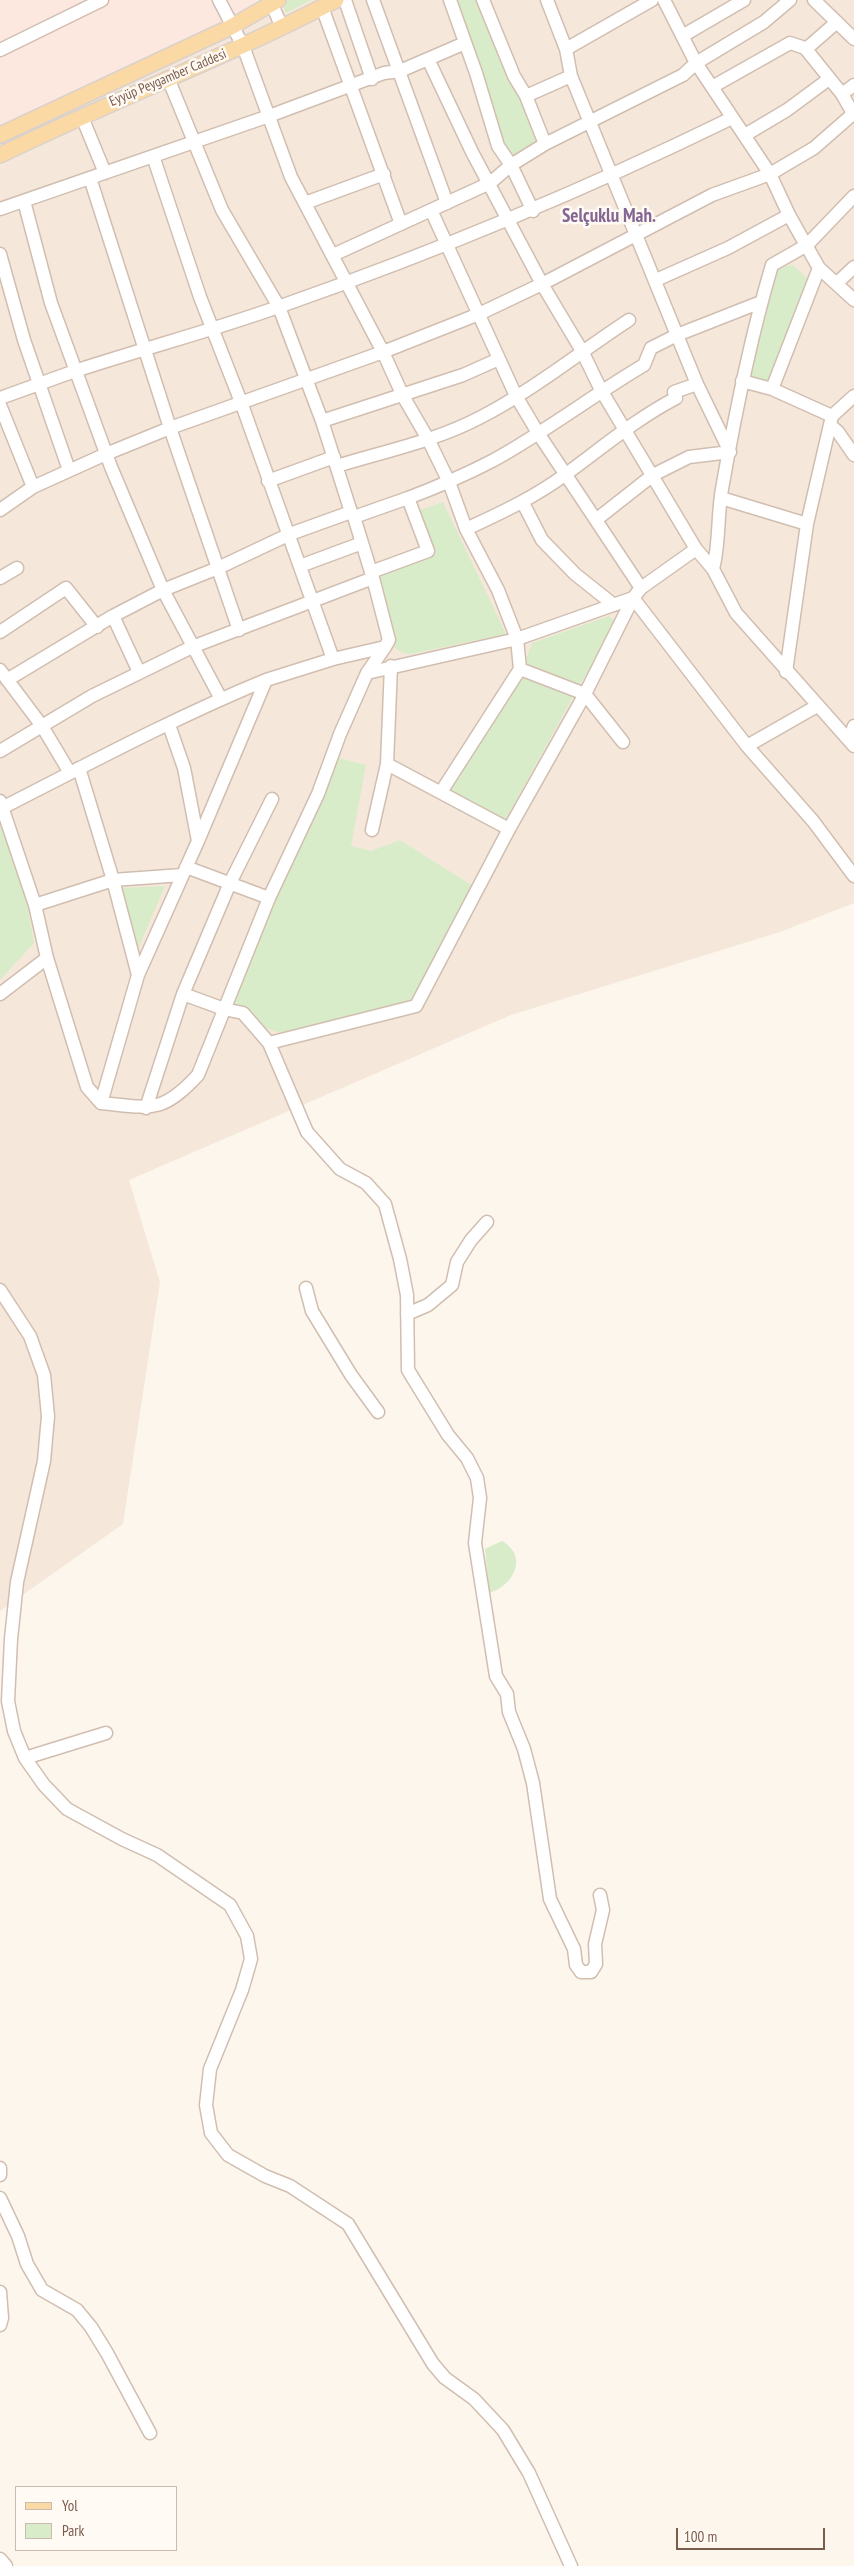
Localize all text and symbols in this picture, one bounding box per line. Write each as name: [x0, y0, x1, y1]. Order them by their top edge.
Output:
street label: Eyyüp Peygamber Caddesi: [107, 46, 229, 110]
district label: Selçuklu Mah.: [562, 206, 656, 228]
legend: [15, 2486, 178, 2551]
text: Yol: [62, 2496, 78, 2515]
scale bar: [679, 2518, 828, 2550]
text: Park: [62, 2521, 84, 2540]
text: 100 m: [684, 2527, 717, 2546]

